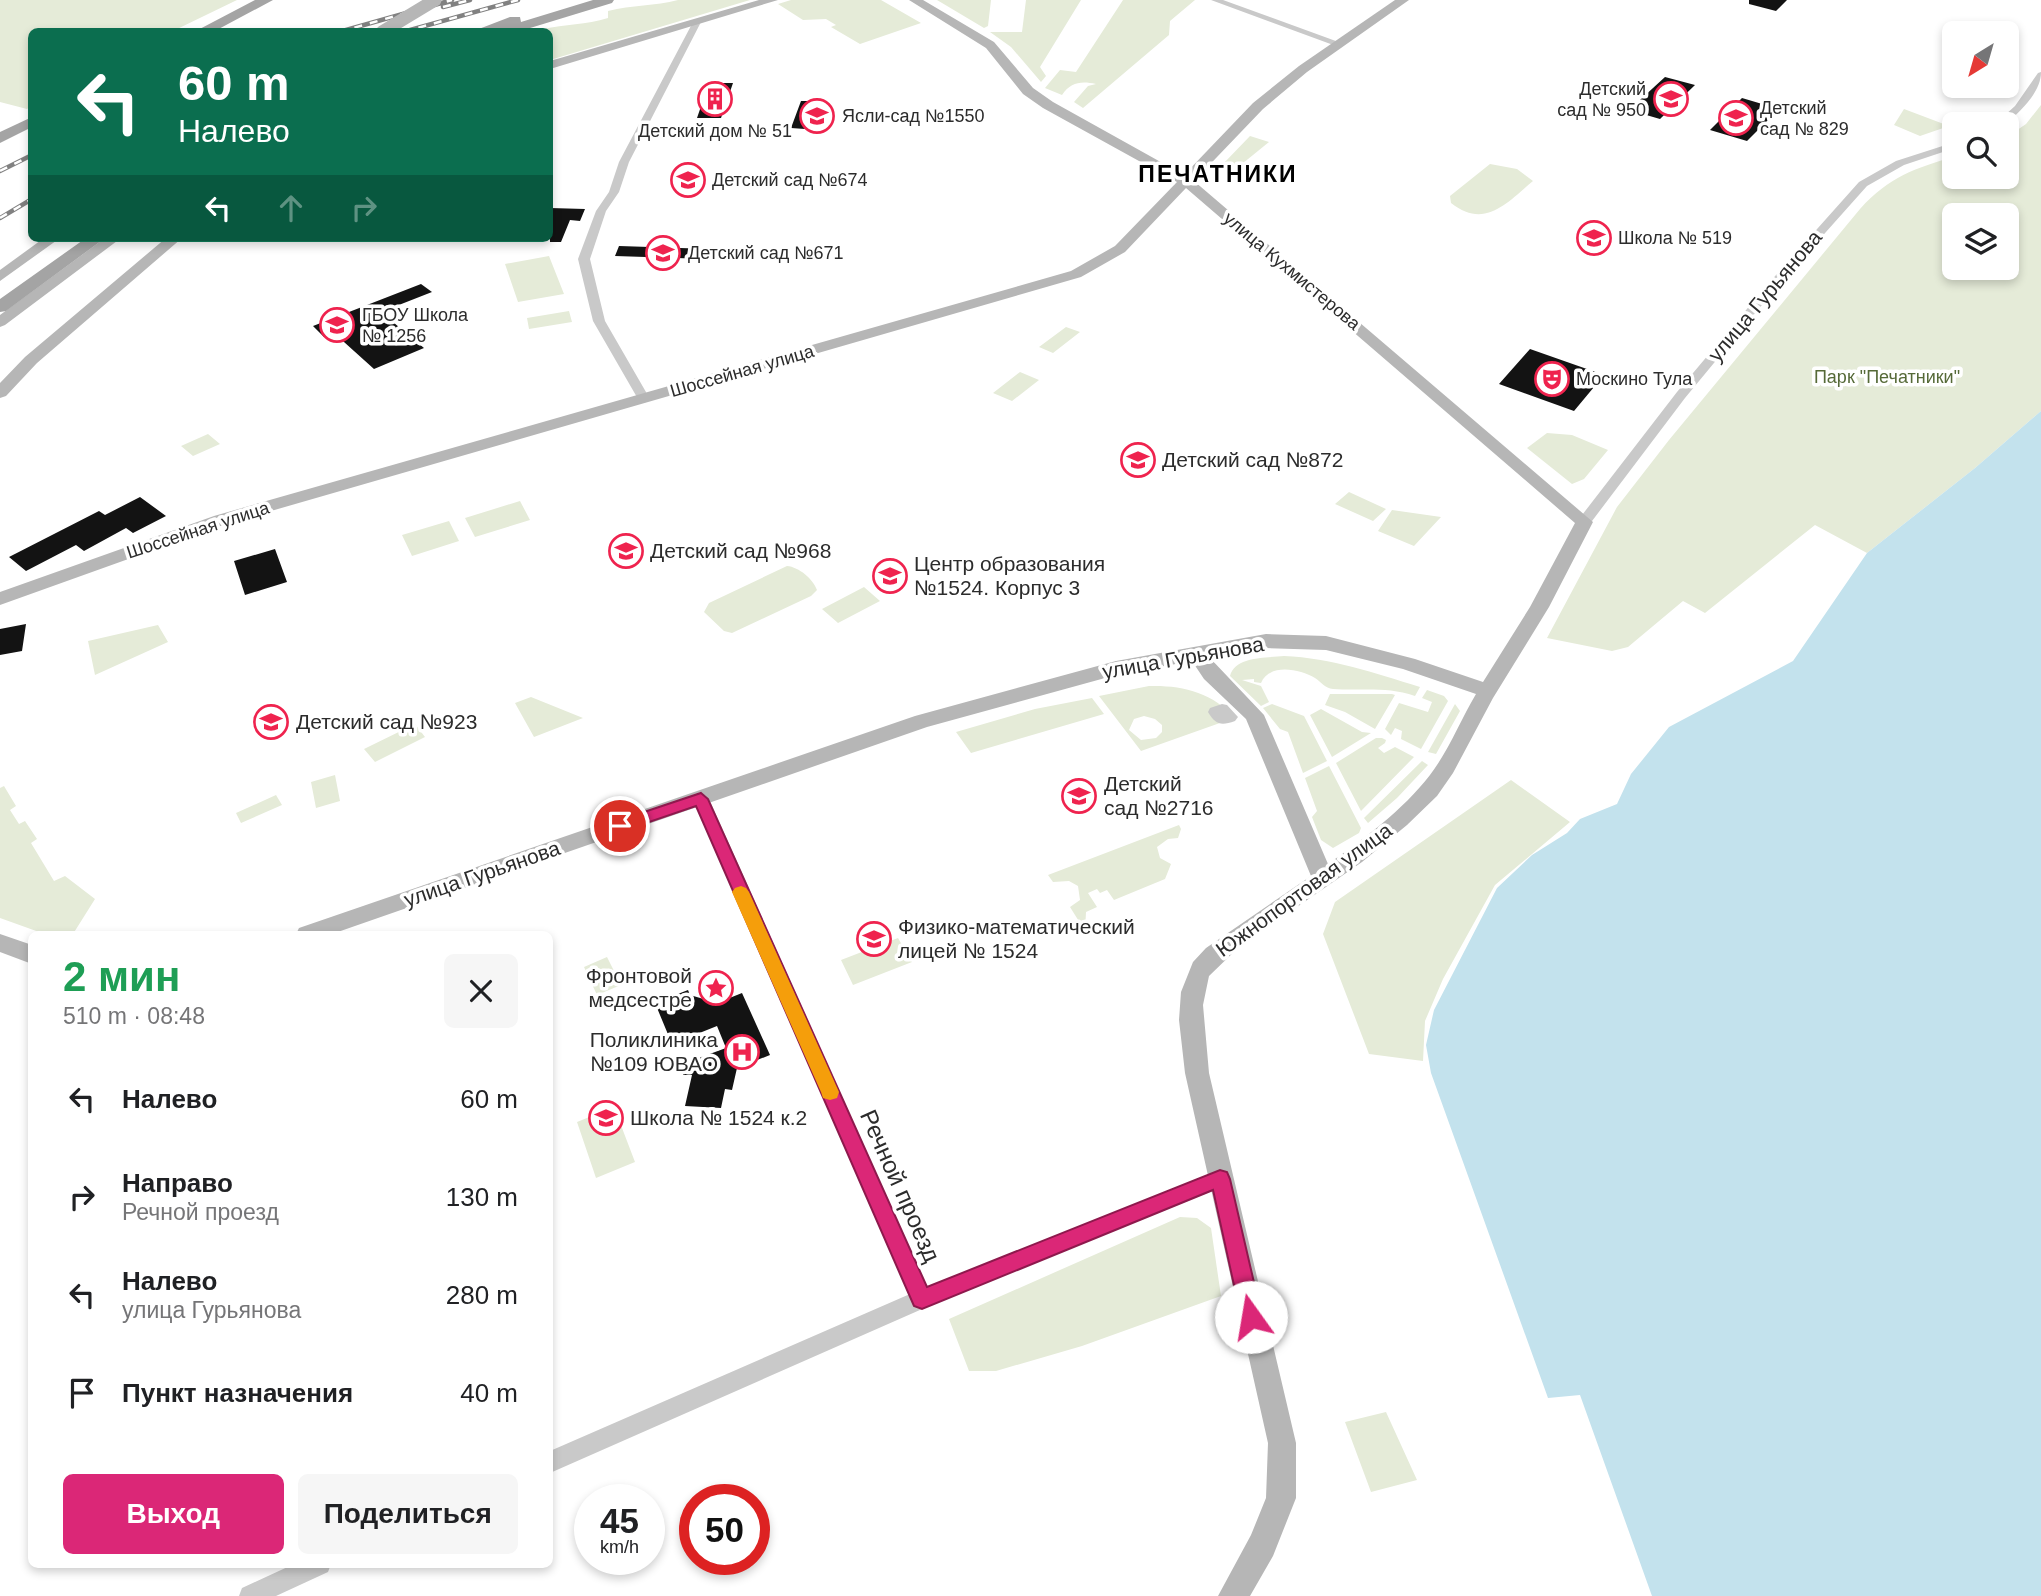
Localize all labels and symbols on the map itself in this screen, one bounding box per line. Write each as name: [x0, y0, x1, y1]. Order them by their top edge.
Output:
north arrow: [1942, 21, 2020, 98]
place label: Детский сад № 950: [1557, 79, 1646, 120]
building icon: Детский дом № 51: [696, 80, 734, 118]
school or university icon: Детский сад № 950: [1652, 80, 1690, 118]
school or university icon: Ясли-сад №1550: [798, 97, 836, 135]
place label: Детский сад № 829: [1760, 98, 1849, 139]
school or university icon: Детский сад № 829: [1717, 99, 1755, 137]
place label: Ясли-сад №1550: [842, 106, 984, 126]
place label: Детский дом № 51: [638, 121, 792, 141]
school or university icon: Детский сад №674: [669, 161, 707, 199]
district label: ПЕЧАТНИКИ: [1138, 161, 1298, 187]
place label: Детский сад №674: [712, 170, 868, 190]
street label: улица Кухмистерова: [1220, 208, 1365, 335]
school or university icon: Школа № 519: [1575, 219, 1613, 257]
street label: улица Гурьянова: [1703, 225, 1826, 366]
place label: Школа № 519: [1618, 228, 1732, 248]
school or university icon: Детский сад №671: [644, 234, 682, 272]
place label: Детский сад №671: [688, 243, 844, 263]
place label: ГБОУ Школа № 1256: [362, 305, 469, 346]
school or university icon: ГБОУ Школа № 1256: [318, 306, 356, 344]
street label: Шоссейная улица: [668, 341, 817, 401]
theatre icon: Москино Тула: [1533, 360, 1571, 398]
park label: Парк "Печатники": [1814, 367, 1960, 387]
place label: Москино Тула: [1576, 369, 1693, 389]
school or university icon: Детский сад №872: [1119, 441, 1157, 479]
place label: Детский сад №872: [1162, 448, 1343, 471]
street label: Шоссейная улица: [124, 497, 273, 562]
school or university icon: Детский сад №968: [607, 532, 645, 570]
place label: Детский сад №968: [650, 539, 831, 562]
place label: Центр образования №1524. Корпус 3: [914, 552, 1105, 599]
school or university icon: Центр образования №1524. Корпус 3: [871, 557, 909, 595]
street label: улица Гурьянова: [1100, 632, 1266, 683]
school or university icon: Детский сад №923: [252, 703, 290, 741]
place label: Детский сад №923: [296, 710, 477, 733]
place label: Детский сад №2716: [1104, 772, 1214, 819]
school or university icon: Детский сад №2716: [1060, 777, 1098, 815]
pin: [590, 796, 650, 856]
street label: Южнопортовая улица: [1211, 818, 1396, 961]
street label: улица Гурьянова: [401, 836, 563, 911]
place label: Физико-математический лицей № 1524: [898, 915, 1135, 962]
school or university icon: Физико-математический лицей № 1524: [855, 920, 893, 958]
place label: Фронтовой медсестре: [586, 964, 692, 1011]
place icon: Фронтовой медсестре: [697, 969, 735, 1007]
place label: Поликлиника №109 ЮВАО: [590, 1028, 718, 1075]
hospital icon: Поликлиника №109 ЮВАО: [723, 1033, 761, 1071]
school or university icon: Школа № 1524 к.2: [587, 1099, 625, 1137]
place label: Школа № 1524 к.2: [630, 1106, 807, 1129]
street label: Речной проезд: [855, 1106, 946, 1266]
position arrow: [1214, 1280, 1288, 1354]
speed limit sign: 50: [679, 1484, 770, 1575]

